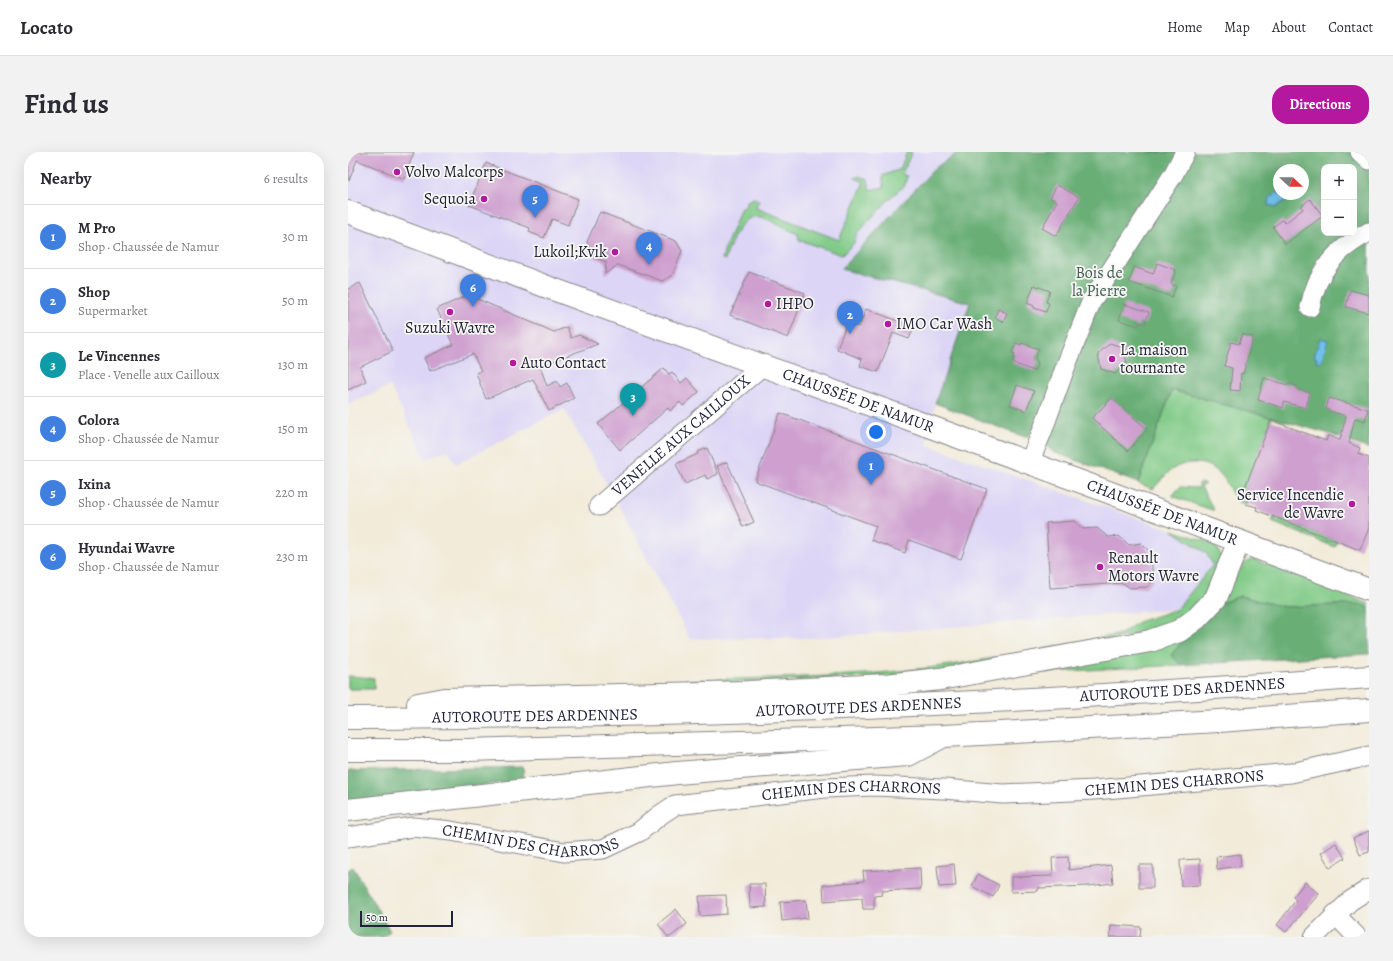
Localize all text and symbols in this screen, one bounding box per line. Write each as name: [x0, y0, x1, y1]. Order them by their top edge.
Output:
text: Locato: [20, 15, 73, 41]
text: Home: [1167, 18, 1202, 37]
text: Map: [1224, 18, 1250, 37]
text: About: [1272, 18, 1306, 37]
text: Contact: [1328, 18, 1373, 37]
text: Find us: [24, 85, 109, 123]
button: Directions: [1272, 85, 1369, 124]
place label: Volvo Malcorps: [404, 161, 504, 183]
north arrow: [1273, 164, 1309, 200]
map controls: [1321, 164, 1357, 236]
button: +: [1321, 164, 1357, 200]
text: Nearby: [40, 167, 91, 190]
marker: Volvo Malcorps: [392, 167, 402, 177]
text: 6 results: [264, 170, 308, 187]
pin: 5: [522, 185, 548, 218]
place label: Sequoia: [424, 188, 477, 210]
marker: Sequoia: [479, 194, 489, 204]
button: −: [1321, 200, 1357, 236]
text: M Pro: [78, 218, 116, 238]
text: 1: [51, 228, 55, 245]
text: 30 m: [282, 228, 308, 245]
pin: 4: [636, 232, 662, 265]
text: Shop · Chaussée de Namur: [78, 238, 219, 255]
place label: Lukoil;Kvik: [533, 241, 607, 263]
marker: Lukoil;Kvik: [610, 247, 620, 257]
park label: Bois de la Pierre: [1072, 262, 1126, 302]
pin: 6: [460, 274, 486, 307]
text: Shop: [78, 282, 110, 302]
text: 2: [50, 292, 56, 309]
text: 50 m: [282, 292, 308, 309]
place label: IHPO: [776, 293, 814, 315]
marker: IHPO: [763, 299, 773, 309]
pin: 2: [837, 301, 863, 334]
text: Supermarket: [78, 302, 148, 319]
marker: Suzuki Wavre: [445, 307, 455, 317]
place label: IMO Car Wash: [896, 313, 993, 335]
place label: Suzuki Wavre: [405, 317, 495, 339]
marker: IMO Car Wash: [883, 319, 893, 329]
place label: La maison tournante: [1120, 339, 1187, 379]
text: Le Vincennes: [78, 346, 160, 366]
place label: Auto Contact: [520, 352, 606, 374]
marker: La maison tournante: [1107, 354, 1117, 364]
text: 3: [50, 356, 56, 373]
text: 130 m: [278, 356, 308, 373]
marker: Auto Contact: [508, 358, 518, 368]
street label: CHAUSSÉE DE NAMUR: [779, 363, 937, 438]
text: Place · Venelle aux Cailloux: [78, 366, 219, 383]
street label: VENELLE AUX CAILLOUX: [606, 370, 755, 502]
pin: 3: [620, 383, 646, 416]
text: Colora: [78, 410, 120, 430]
text: 4: [50, 420, 56, 437]
text: 150 m: [278, 420, 308, 437]
your location: [866, 422, 886, 442]
text: Shop · Chaussée de Namur: [78, 430, 219, 447]
pin: 1: [858, 452, 884, 485]
text: Ixina: [78, 474, 111, 494]
street label: CHAUSSÉE DE NAMUR: [1084, 474, 1241, 551]
text: 5: [50, 484, 56, 501]
text: 220 m: [275, 484, 308, 501]
place label: Service Incendie de Wavre: [1237, 484, 1344, 524]
text: Shop · Chaussée de Namur: [78, 494, 219, 511]
marker: Service Incendie de Wavre: [1347, 499, 1357, 509]
text: Hyundai Wavre: [78, 538, 175, 558]
place label: Renault Motors Wavre: [1108, 547, 1199, 587]
text: 6: [50, 548, 56, 565]
text: 230 m: [276, 548, 308, 565]
text: Shop · Chaussée de Namur: [78, 558, 219, 575]
marker: Renault Motors Wavre: [1095, 562, 1105, 572]
street label: AUTOROUTE DES ARDENNES: [1078, 672, 1286, 707]
street label: AUTOROUTE DES ARDENNES: [755, 692, 962, 722]
street label: AUTOROUTE DES ARDENNES: [431, 703, 638, 728]
street label: CHEMIN DES CHARRONS: [1084, 764, 1265, 801]
street label: CHEMIN DES CHARRONS: [760, 775, 941, 806]
street label: CHEMIN DES CHARRONS: [441, 819, 623, 863]
scale bar: [360, 909, 453, 928]
text: 50 m: [366, 910, 388, 925]

